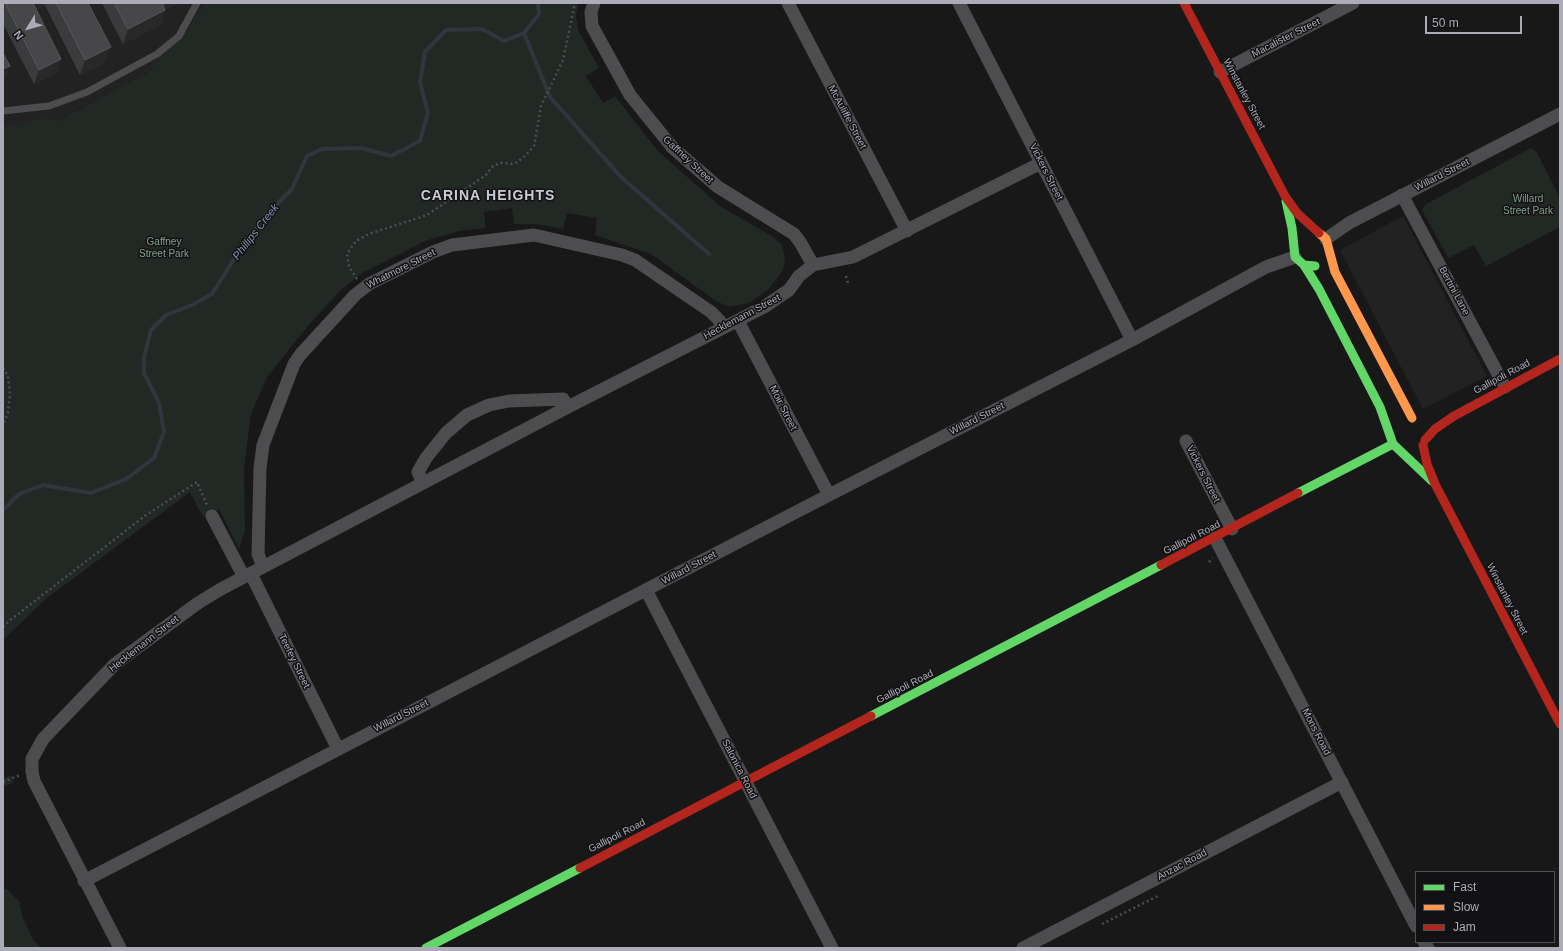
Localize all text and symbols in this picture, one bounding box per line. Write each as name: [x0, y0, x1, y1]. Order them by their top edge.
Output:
north arrow: [8, 8, 48, 48]
scale bar: [1427, 8, 1524, 34]
street label: Macalister Street: [1250, 16, 1322, 60]
text: 50 m: [1432, 16, 1459, 30]
text: N: [11, 28, 26, 42]
street label: Winstanley Street: [1220, 57, 1268, 131]
street label: McAuliffe Street: [825, 83, 869, 151]
street label: Gaffney Street: [660, 134, 716, 186]
street label: Vickers Street: [1027, 142, 1065, 202]
street label: Willard Street: [1413, 156, 1471, 194]
district label: CARINA HEIGHTS: [421, 188, 555, 204]
park label: Willard Street Park: [1503, 193, 1553, 216]
water label: Phillips Creek: [230, 201, 282, 263]
park label: Gaffney Street Park: [139, 236, 189, 260]
street label: Whatmore Street: [365, 246, 437, 292]
street label: Bertini Lane: [1436, 265, 1472, 317]
street label: Hecklemann Street: [702, 292, 782, 342]
street label: Gallipoli Road: [1472, 357, 1532, 397]
street label: Moir Street: [767, 383, 799, 433]
street label: Willard Street: [948, 400, 1006, 438]
street label: Vickers Street: [1184, 444, 1222, 504]
street label: Gallipoli Road: [1162, 519, 1222, 557]
street label: Willard Street: [660, 549, 718, 587]
street label: Winstanley Street: [1484, 561, 1530, 637]
street label: Hecklemann Street: [107, 613, 181, 675]
street label: Teefey Street: [276, 632, 312, 690]
street label: Gallipoli Road: [875, 668, 935, 706]
street label: Willard Street: [372, 697, 430, 735]
street label: Mons Road: [1299, 706, 1333, 758]
street label: Salonica Road: [719, 737, 759, 801]
street label: Gallipoli Road: [587, 817, 647, 855]
street label: Anzac Road: [1155, 847, 1209, 883]
legend: [1415, 871, 1555, 943]
text: Fast: [1453, 880, 1476, 894]
text: Slow: [1453, 900, 1479, 914]
text: Jam: [1453, 920, 1476, 934]

